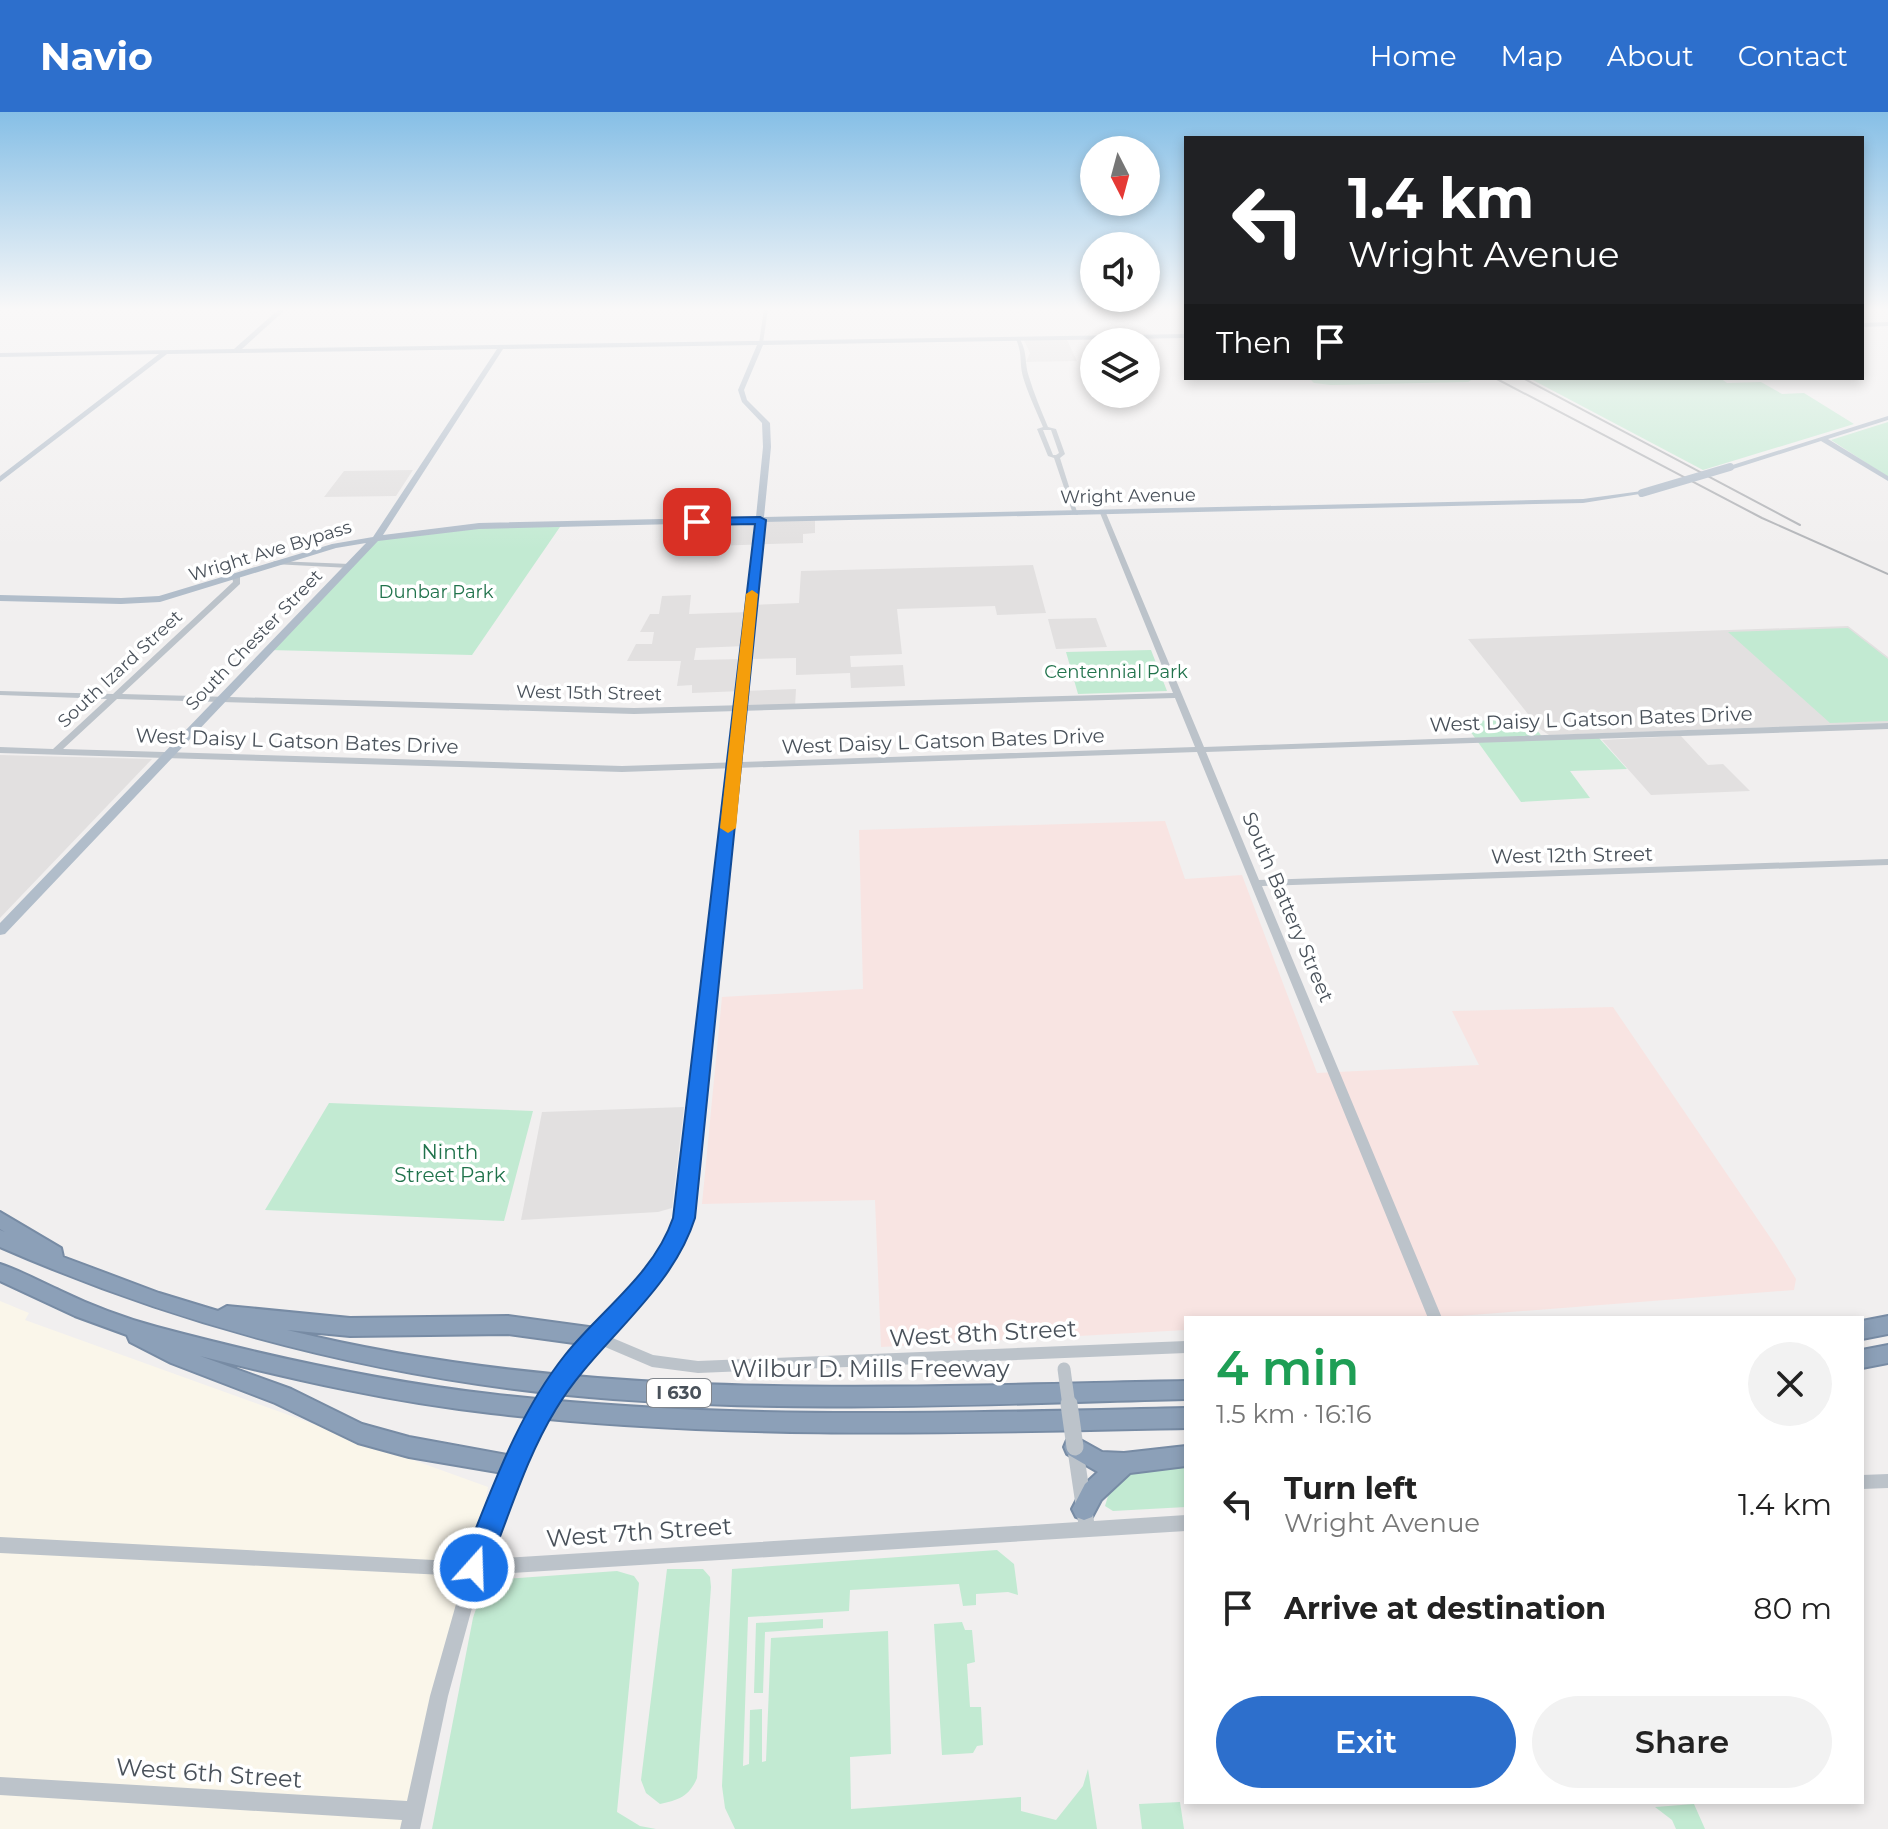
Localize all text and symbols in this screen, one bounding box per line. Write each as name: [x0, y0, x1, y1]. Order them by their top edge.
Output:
text: Navio: [40, 33, 153, 80]
text: Home: [1370, 39, 1457, 73]
text: Map: [1501, 39, 1563, 73]
text: About: [1607, 39, 1694, 73]
text: Contact: [1738, 39, 1848, 73]
north arrow: [1080, 136, 1160, 216]
map controls: [1080, 136, 1160, 408]
text: 1.4 km: [1348, 164, 1534, 232]
icon: left: [1216, 168, 1320, 272]
button: sound: [1080, 232, 1160, 312]
text: Wright Avenue: [1348, 232, 1619, 276]
icon: arrive: [1308, 320, 1352, 364]
text: Then: [1216, 324, 1292, 361]
button: layers: [1080, 328, 1160, 408]
street label: Wright Avenue: [1060, 484, 1196, 508]
pin: [663, 488, 731, 556]
icon: arrive: [675, 500, 719, 544]
street label: Wright Ave Bypass: [186, 516, 354, 586]
street label: South Chester Street: [181, 565, 327, 715]
park label: Dunbar Park: [379, 581, 494, 603]
street label: South Izard Street: [53, 606, 187, 732]
park label: Centennial Park: [1044, 661, 1188, 683]
street label: West 15th Street: [516, 681, 662, 705]
street label: West Daisy L Gatson Bates Drive: [1429, 701, 1753, 737]
street label: West Daisy L Gatson Bates Drive: [135, 723, 459, 759]
street label: West Daisy L Gatson Bates Drive: [781, 723, 1105, 759]
street label: South Battery Street: [1237, 808, 1339, 1006]
street label: West 12th Street: [1491, 842, 1653, 868]
park label: Ninth Street Park: [394, 1140, 506, 1187]
street label: West 8th Street: [889, 1314, 1078, 1352]
text: 4 min: [1216, 1339, 1359, 1397]
button: close: [1748, 1342, 1832, 1426]
street label: Wilbur D. Mills Freeway: [731, 1354, 1009, 1383]
road number: I 630: [647, 1379, 711, 1407]
text: 1.5 km · 16:16: [1216, 1398, 1372, 1430]
text: Turn left: [1284, 1470, 1417, 1507]
icon: left: [1216, 1482, 1260, 1526]
text: 1.4 km: [1738, 1486, 1832, 1523]
text: Wright Avenue: [1284, 1507, 1480, 1539]
street label: West 7th Street: [545, 1511, 733, 1553]
position arrow: [432, 1526, 516, 1610]
icon: arrive: [1216, 1586, 1260, 1630]
text: Arrive at destination: [1284, 1590, 1606, 1627]
text: 80 m: [1753, 1590, 1832, 1627]
button: Exit: [1216, 1696, 1516, 1788]
button: Share: [1532, 1696, 1832, 1788]
street label: West 6th Street: [115, 1752, 304, 1794]

